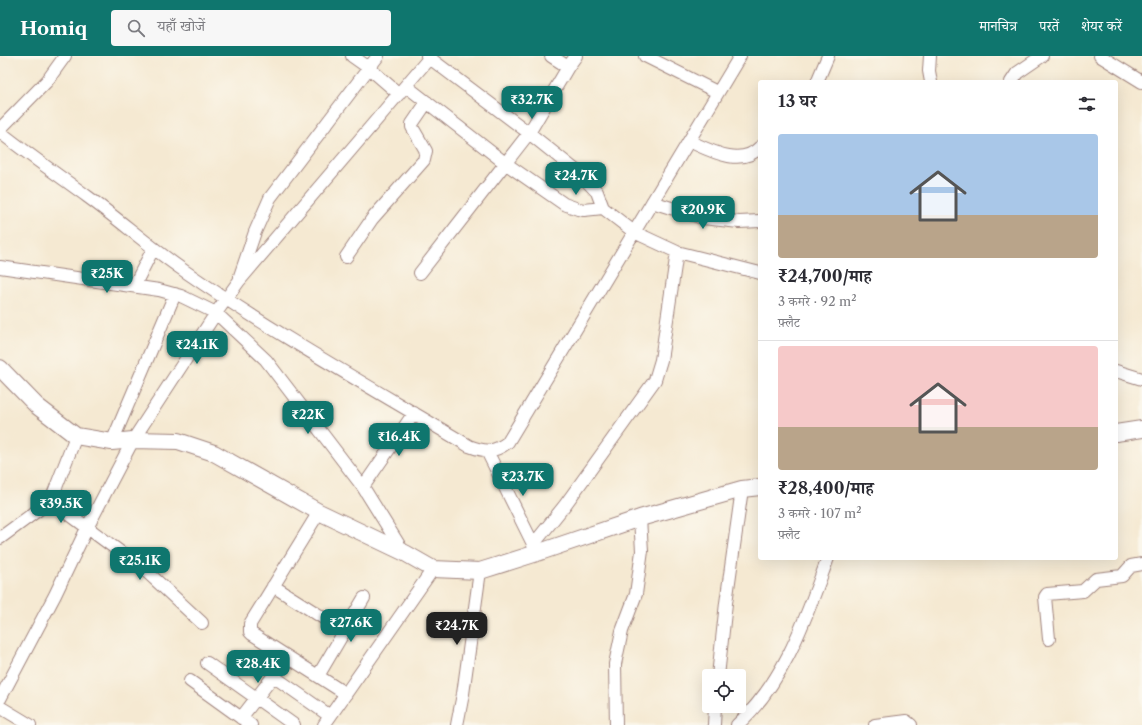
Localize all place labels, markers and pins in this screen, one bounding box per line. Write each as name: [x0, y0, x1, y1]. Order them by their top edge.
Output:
pin: ₹32.7K: [499, 86, 565, 120]
pin: ₹24.7K: [543, 162, 609, 196]
pin: ₹20.9K: [670, 196, 736, 230]
pin: ₹25K: [83, 260, 131, 294]
pin: ₹24.1K: [164, 331, 230, 365]
pin: ₹22K: [284, 401, 332, 435]
pin: ₹16.4K: [366, 423, 432, 457]
pin: ₹23.7K: [490, 463, 556, 497]
pin: ₹39.5K: [28, 490, 94, 524]
pin: ₹25.1K: [107, 547, 173, 581]
pin: ₹27.6K: [318, 609, 384, 643]
pin: ₹24.7K: [424, 612, 490, 646]
pin: ₹28.4K: [225, 650, 291, 684]

